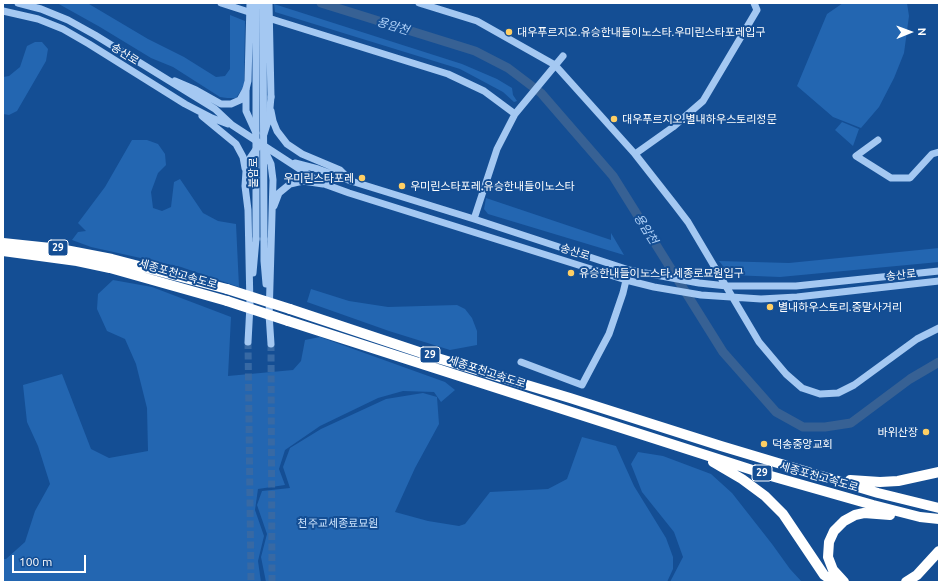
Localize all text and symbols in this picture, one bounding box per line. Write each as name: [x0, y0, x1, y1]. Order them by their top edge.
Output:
north arrow: [890, 12, 930, 52]
water label: 용암천: [375, 14, 411, 38]
place label: 대우푸르지오.유승한내들이노스타.우미린스타포레입구: [517, 25, 765, 39]
marker: 대우푸르지오.유승한내들이노스타.우미린스타포레입구: [504, 27, 514, 37]
text: N: [916, 28, 928, 36]
street label: 송산로: [109, 40, 141, 68]
place label: 대우푸르지오.별내하우스토리정문: [622, 112, 777, 126]
marker: 대우푸르지오.별내하우스토리정문: [609, 114, 619, 124]
street label: 불암로: [246, 158, 260, 188]
place label: 우미린스타포레: [283, 171, 354, 185]
marker: 우미린스타포레: [357, 173, 367, 183]
place label: 우미린스타포레.유승한내들이노스타: [410, 179, 575, 193]
marker: 우미린스타포레.유승한내들이노스타: [397, 181, 407, 191]
water label: 용암천: [631, 211, 661, 247]
road number: 29: [48, 240, 68, 256]
street label: 송산로: [559, 241, 591, 263]
street label: 세종포천고속도로: [137, 256, 219, 292]
place label: 유승한내들이노스타.세종로묘원입구: [579, 266, 744, 280]
street label: 송산로: [885, 267, 917, 283]
marker: 유승한내들이노스타.세종로묘원입구: [566, 268, 576, 278]
place label: 별내하우스토리.중말사거리: [778, 300, 902, 314]
marker: 별내하우스토리.중말사거리: [765, 302, 775, 312]
road number: 29: [420, 347, 440, 363]
street label: 세종포천고속도로: [446, 353, 528, 391]
place label: 바위산장: [878, 425, 918, 439]
marker: 바위산장: [921, 427, 931, 437]
place label: 덕송중앙교회: [772, 437, 833, 451]
marker: 덕송중앙교회: [759, 439, 769, 449]
street label: 세종포천고속도로: [778, 459, 860, 495]
road number: 29: [752, 465, 772, 481]
park label: 천주교세종료묘원: [298, 516, 378, 530]
scale bar: [14, 547, 88, 573]
text: 100 m: [19, 555, 52, 568]

